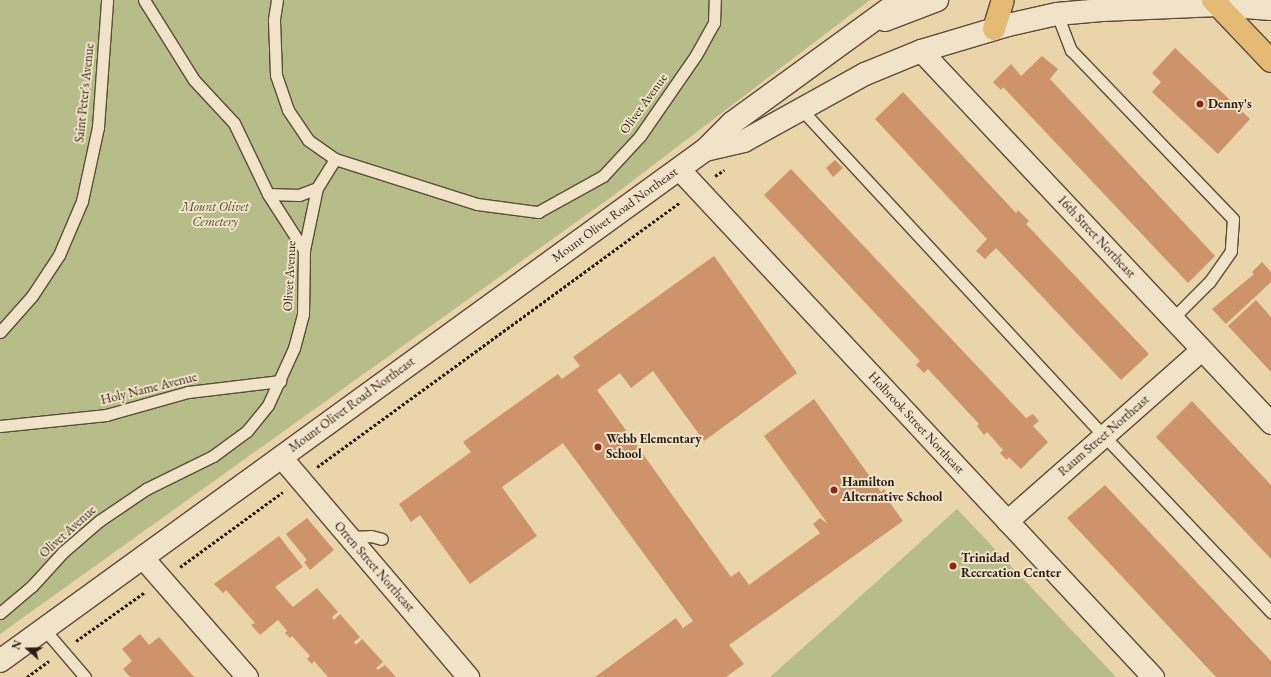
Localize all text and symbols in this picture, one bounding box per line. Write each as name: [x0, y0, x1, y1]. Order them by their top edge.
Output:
street label: Saint Peter's Avenue: [72, 43, 98, 143]
street label: Olivet Avenue: [617, 71, 671, 137]
place label: Denny's: [1208, 96, 1252, 112]
marker: Denny's: [1195, 99, 1205, 109]
street label: Mount Olivet Road Northeast: [549, 164, 681, 266]
street label: 16th Street Northeast: [1054, 192, 1138, 282]
park label: Mount Olivet Cemetery: [181, 200, 249, 231]
street label: Olivet Avenue: [280, 240, 300, 312]
street label: Mount Olivet Road Northeast: [286, 354, 418, 456]
street label: Holy Name Avenue: [99, 369, 199, 409]
street label: Holbrook Street Northeast: [865, 369, 967, 477]
street label: Raum Street Northeast: [1055, 392, 1153, 480]
place label: Webb Elementary School: [606, 432, 702, 463]
marker: Webb Elementary School: [593, 442, 603, 452]
place label: Hamilton Alternative School: [842, 475, 943, 506]
marker: Hamilton Alternative School: [829, 485, 839, 495]
street label: Olivet Avenue: [37, 503, 99, 561]
street label: Orren Street Northeast: [330, 519, 418, 615]
place label: Trinidad Recreation Center: [961, 551, 1061, 582]
marker: Trinidad Recreation Center: [948, 561, 958, 571]
north arrow: [8, 629, 48, 669]
text: N: [9, 638, 25, 651]

